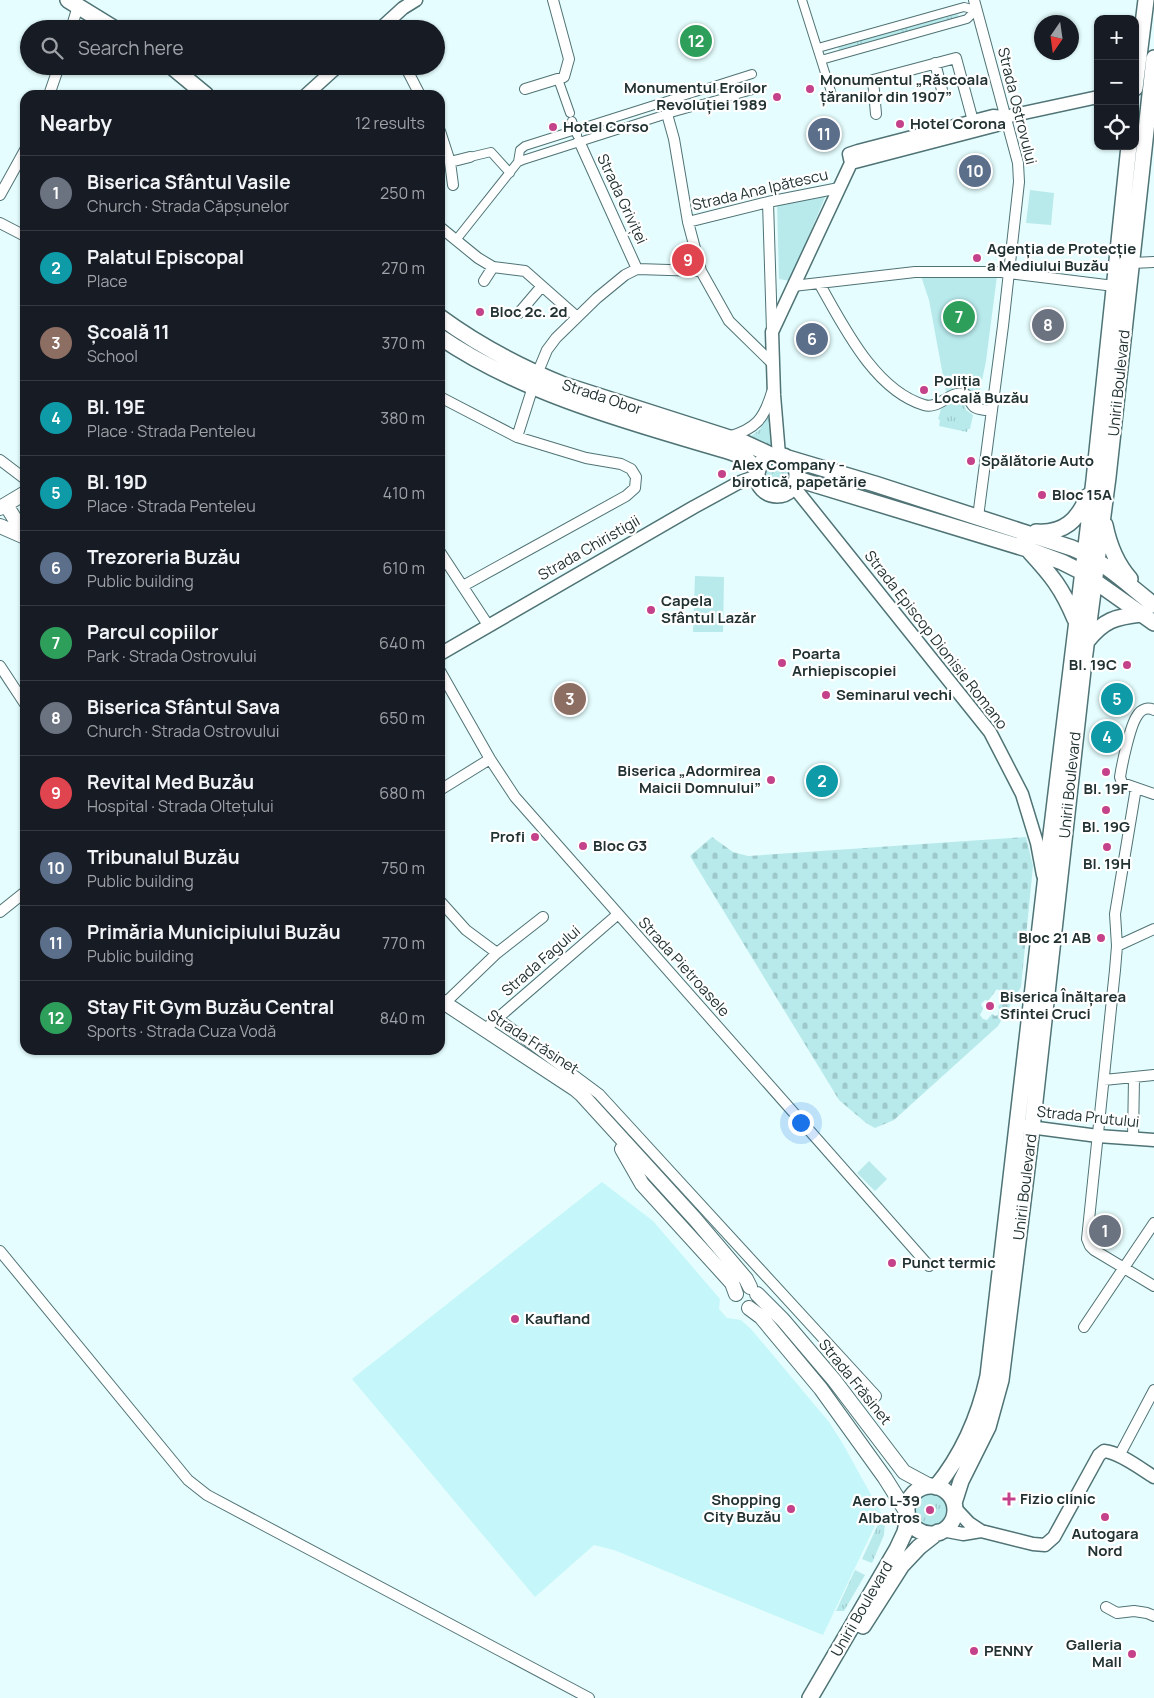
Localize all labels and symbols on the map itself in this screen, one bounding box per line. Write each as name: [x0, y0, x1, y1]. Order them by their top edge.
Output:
north arrow: [1034, 15, 1079, 60]
pin: 12: [680, 22, 712, 60]
street label: Strada Ostrovului: [993, 45, 1042, 167]
place label: Monumentul „Răscoala țăranilor din 1907”: [820, 69, 988, 107]
place label: Monumentul Eroilor Revoluției 1989: [624, 77, 767, 115]
marker: Monumentul „Răscoala țăranilor din 1907”: [804, 83, 816, 95]
marker: Monumentul Eroilor Revoluției 1989: [771, 91, 783, 103]
place label: Hotel Corona: [910, 113, 1006, 134]
pin: 11: [808, 115, 840, 153]
place label: Hotel Corso: [563, 116, 649, 137]
marker: Hotel Corona: [894, 118, 906, 130]
marker: Hotel Corso: [547, 121, 559, 133]
street label: Strada Griviței: [592, 150, 653, 247]
pin: 10: [959, 152, 991, 190]
street label: Strada Ana Ipătescu: [690, 164, 830, 215]
place label: Agenția de Protecție a Mediului Buzău: [987, 238, 1136, 276]
pin: 9: [672, 241, 704, 279]
marker: Agenția de Protecție a Mediului Buzău: [971, 252, 983, 264]
pin: 7: [943, 298, 975, 336]
place label: Bloc 2c. 2d: [490, 301, 568, 322]
marker: Bloc 2c. 2d: [474, 306, 486, 318]
pin: 8: [1032, 306, 1064, 344]
pin: 6: [796, 320, 828, 358]
street label: Unirii Boulevard: [1102, 329, 1135, 437]
place label: Poliția Locală Buzău: [934, 370, 1029, 408]
street label: Strada Obor: [559, 374, 645, 420]
marker: Poliția Locală Buzău: [918, 384, 930, 396]
place label: Spălătorie Auto: [981, 450, 1094, 471]
place label: Alex Company - birotică, papetărie: [732, 454, 866, 492]
marker: Spălătorie Auto: [965, 455, 977, 467]
marker: Alex Company - birotică, papetărie: [716, 468, 728, 480]
place label: Bloc 15A: [1052, 484, 1112, 505]
marker: Bloc 15A: [1036, 489, 1048, 501]
street label: Strada Chiristigii: [534, 510, 643, 585]
street label: Strada Episcop Dionisie Romano: [860, 546, 1013, 734]
place label: Capela Sfântul Lazăr: [661, 590, 756, 628]
marker: Capela Sfântul Lazăr: [645, 604, 657, 616]
place label: Poarta Arhiepiscopiei: [792, 643, 896, 681]
place label: Bl. 19C: [1069, 654, 1117, 675]
marker: Poarta Arhiepiscopiei: [776, 657, 788, 669]
marker: Bl. 19C: [1121, 659, 1133, 671]
pin: 3: [554, 680, 586, 718]
pin: 5: [1101, 680, 1133, 718]
place label: Seminarul vechi: [836, 684, 952, 705]
marker: Seminarul vechi: [820, 689, 832, 701]
pin: 4: [1091, 718, 1123, 756]
street label: Unirii Boulevard: [1053, 731, 1086, 839]
place label: Biserica „Adormirea Maicii Domnului”: [617, 760, 761, 798]
pin: 2: [806, 762, 838, 800]
marker: Bl. 19F: [1100, 766, 1112, 778]
marker: Biserica „Adormirea Maicii Domnului”: [765, 774, 777, 786]
place label: Bl. 19F: [1084, 778, 1129, 799]
marker: Bl. 19G: [1100, 804, 1112, 816]
place label: Bl. 19G: [1082, 816, 1130, 837]
place label: Profi: [490, 826, 525, 847]
marker: Profi: [529, 831, 541, 843]
place label: Bloc G3: [593, 835, 647, 856]
marker: Bloc G3: [577, 840, 589, 852]
marker: Bl. 19H: [1101, 841, 1113, 853]
place label: Bl. 19H: [1083, 853, 1131, 874]
street label: Strada Pietroasele: [634, 912, 735, 1021]
street label: Strada Fagului: [497, 920, 585, 1001]
place label: Bloc 21 AB: [1018, 927, 1092, 948]
marker: Bloc 21 AB: [1095, 932, 1107, 944]
place label: Biserica Înălțarea Sfintei Cruci: [1000, 986, 1126, 1024]
marker: Biserica Înălțarea Sfintei Cruci: [984, 1000, 996, 1012]
street label: Strada Frăsinet: [484, 1004, 583, 1079]
street label: Strada Prutului: [1036, 1101, 1140, 1132]
your location: [788, 1110, 814, 1136]
street label: Unirii Boulevard: [1008, 1133, 1041, 1241]
pin: 1: [1089, 1212, 1121, 1250]
place label: Punct termic: [902, 1252, 996, 1273]
marker: Punct termic: [886, 1257, 898, 1269]
place label: Kaufland: [525, 1308, 590, 1329]
marker: Kaufland: [509, 1313, 521, 1325]
street label: Strada Frăsinet: [814, 1334, 897, 1429]
place label: Fizio clinic: [1020, 1488, 1096, 1509]
place label: Shopping City Buzău: [704, 1489, 781, 1527]
place label: Aero L-39 Albatros: [852, 1490, 920, 1528]
marker: Fizio clinic: [1002, 1492, 1016, 1506]
marker: Shopping City Buzău: [785, 1503, 797, 1515]
marker: Aero L-39 Albatros: [924, 1504, 936, 1516]
marker: Autogara Nord: [1099, 1511, 1111, 1523]
place label: Autogara Nord: [1071, 1523, 1139, 1561]
street label: Unirii Boulevard: [826, 1557, 897, 1660]
place label: Galleria Mall: [1066, 1634, 1122, 1672]
place label: PENNY: [984, 1640, 1034, 1661]
marker: PENNY: [968, 1645, 980, 1657]
marker: Galleria Mall: [1126, 1648, 1138, 1660]

